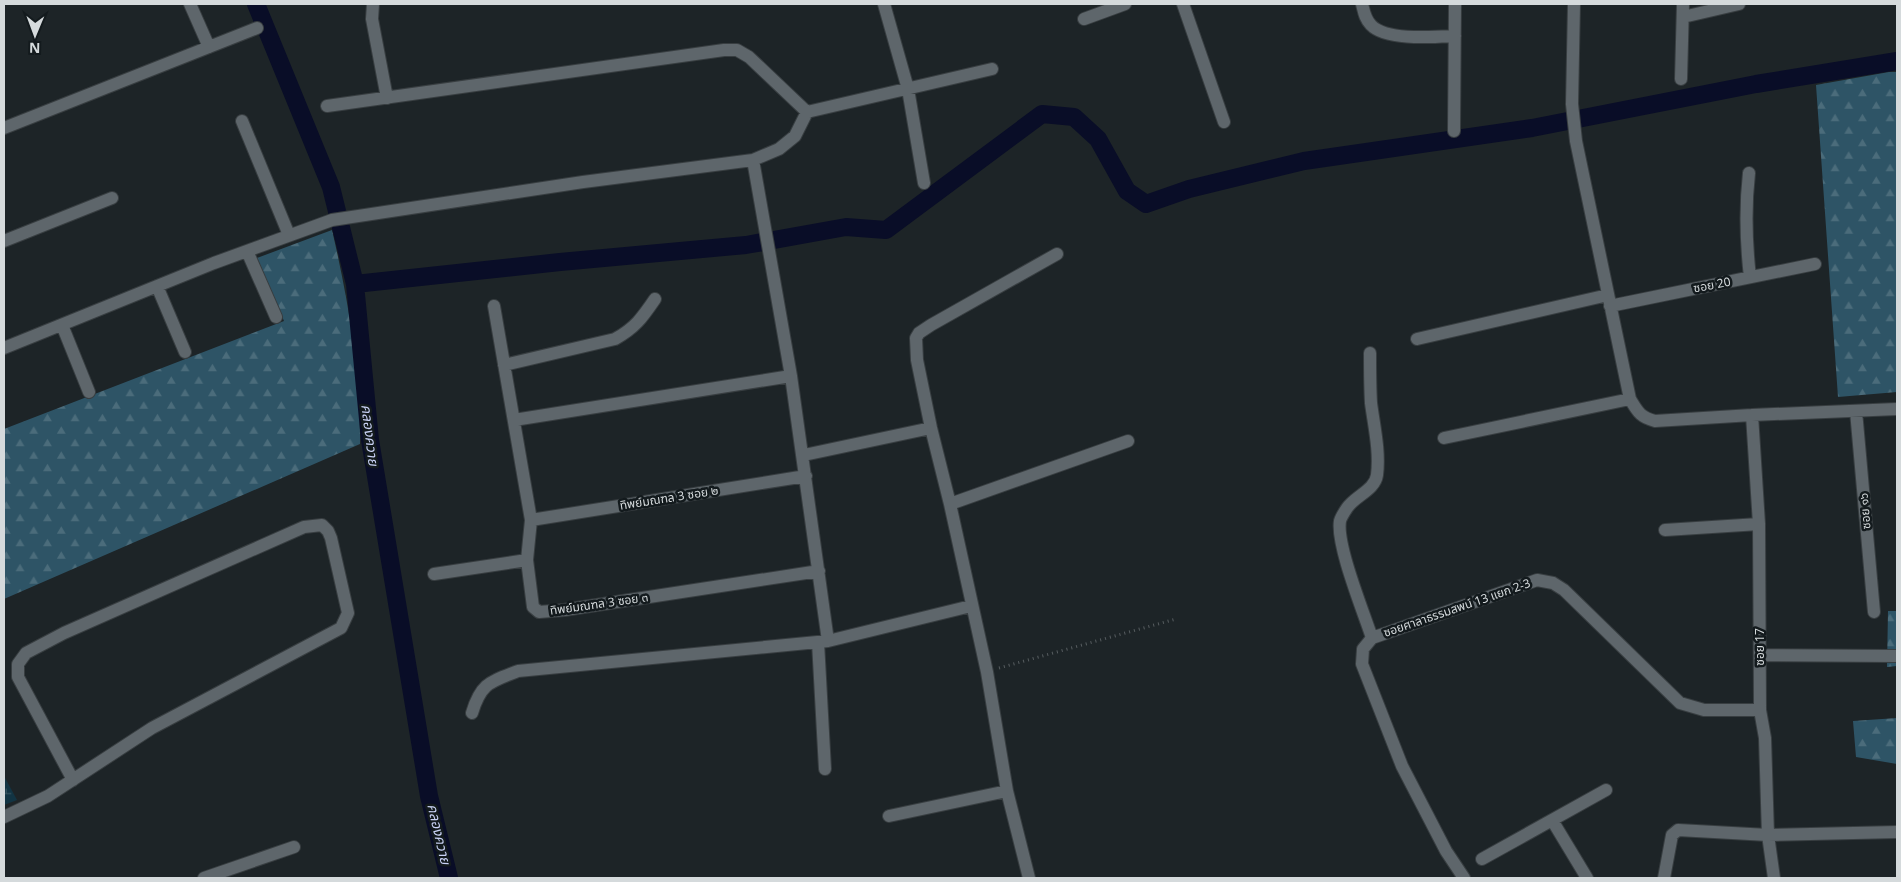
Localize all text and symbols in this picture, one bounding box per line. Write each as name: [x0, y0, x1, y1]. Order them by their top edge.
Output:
north arrow: [10, 10, 60, 60]
text: N: [29, 39, 41, 58]
street label: ซอย 20: [1692, 273, 1732, 296]
water label: คลองควาย: [357, 403, 384, 468]
street label: ทิพย์มณฑล 3 ซอย ๒: [618, 481, 719, 514]
street label: ซอย ๑๖: [1854, 492, 1875, 530]
street label: ซอยศาลาธรรมสพน์ 13 แยก 2-3: [1381, 574, 1533, 641]
street label: ทิพย์มณฑล 3 ซอย ๓: [549, 588, 649, 619]
street label: ซอย 17: [1751, 628, 1768, 666]
water label: คลองควาย: [423, 802, 456, 868]

